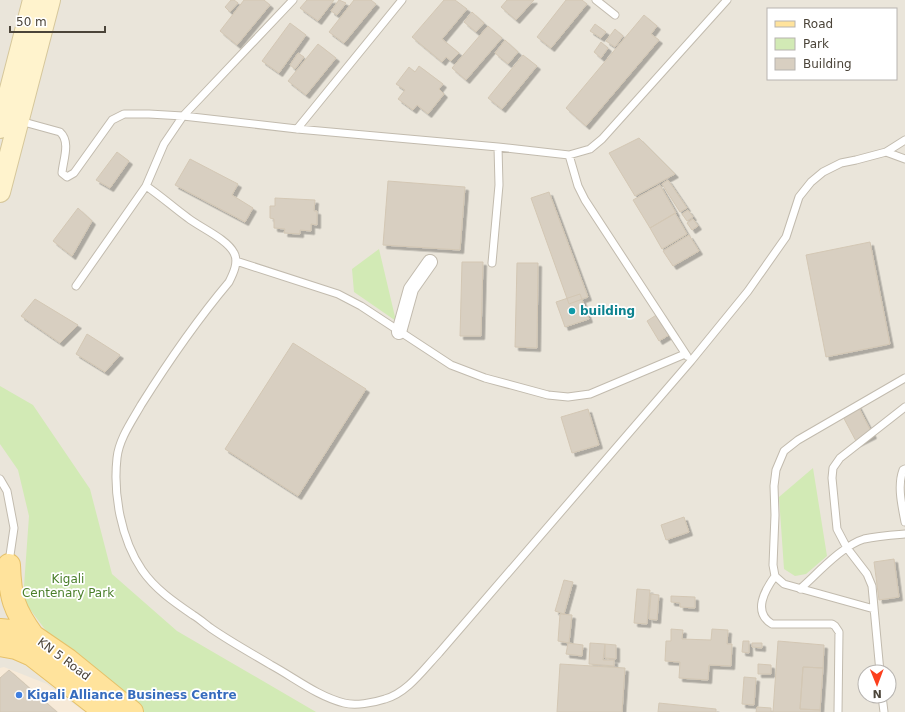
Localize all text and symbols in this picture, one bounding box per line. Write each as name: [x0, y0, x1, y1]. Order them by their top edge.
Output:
scale bar: [10, 8, 105, 34]
legend: [767, 8, 897, 80]
text: 50 m: [16, 15, 47, 29]
text: Road: [803, 17, 833, 31]
text: Park: [803, 37, 829, 51]
text: Building: [803, 57, 852, 71]
place label: building: [580, 304, 635, 318]
marker: building: [567, 306, 577, 316]
park label: Kigali Centenary Park: [22, 572, 114, 600]
street label: KN 5 Road: [35, 635, 93, 683]
north arrow: [857, 664, 897, 704]
text: N: [872, 687, 882, 700]
place label: Kigali Alliance Business Centre: [27, 688, 237, 702]
marker: Kigali Alliance Business Centre: [14, 690, 24, 700]

